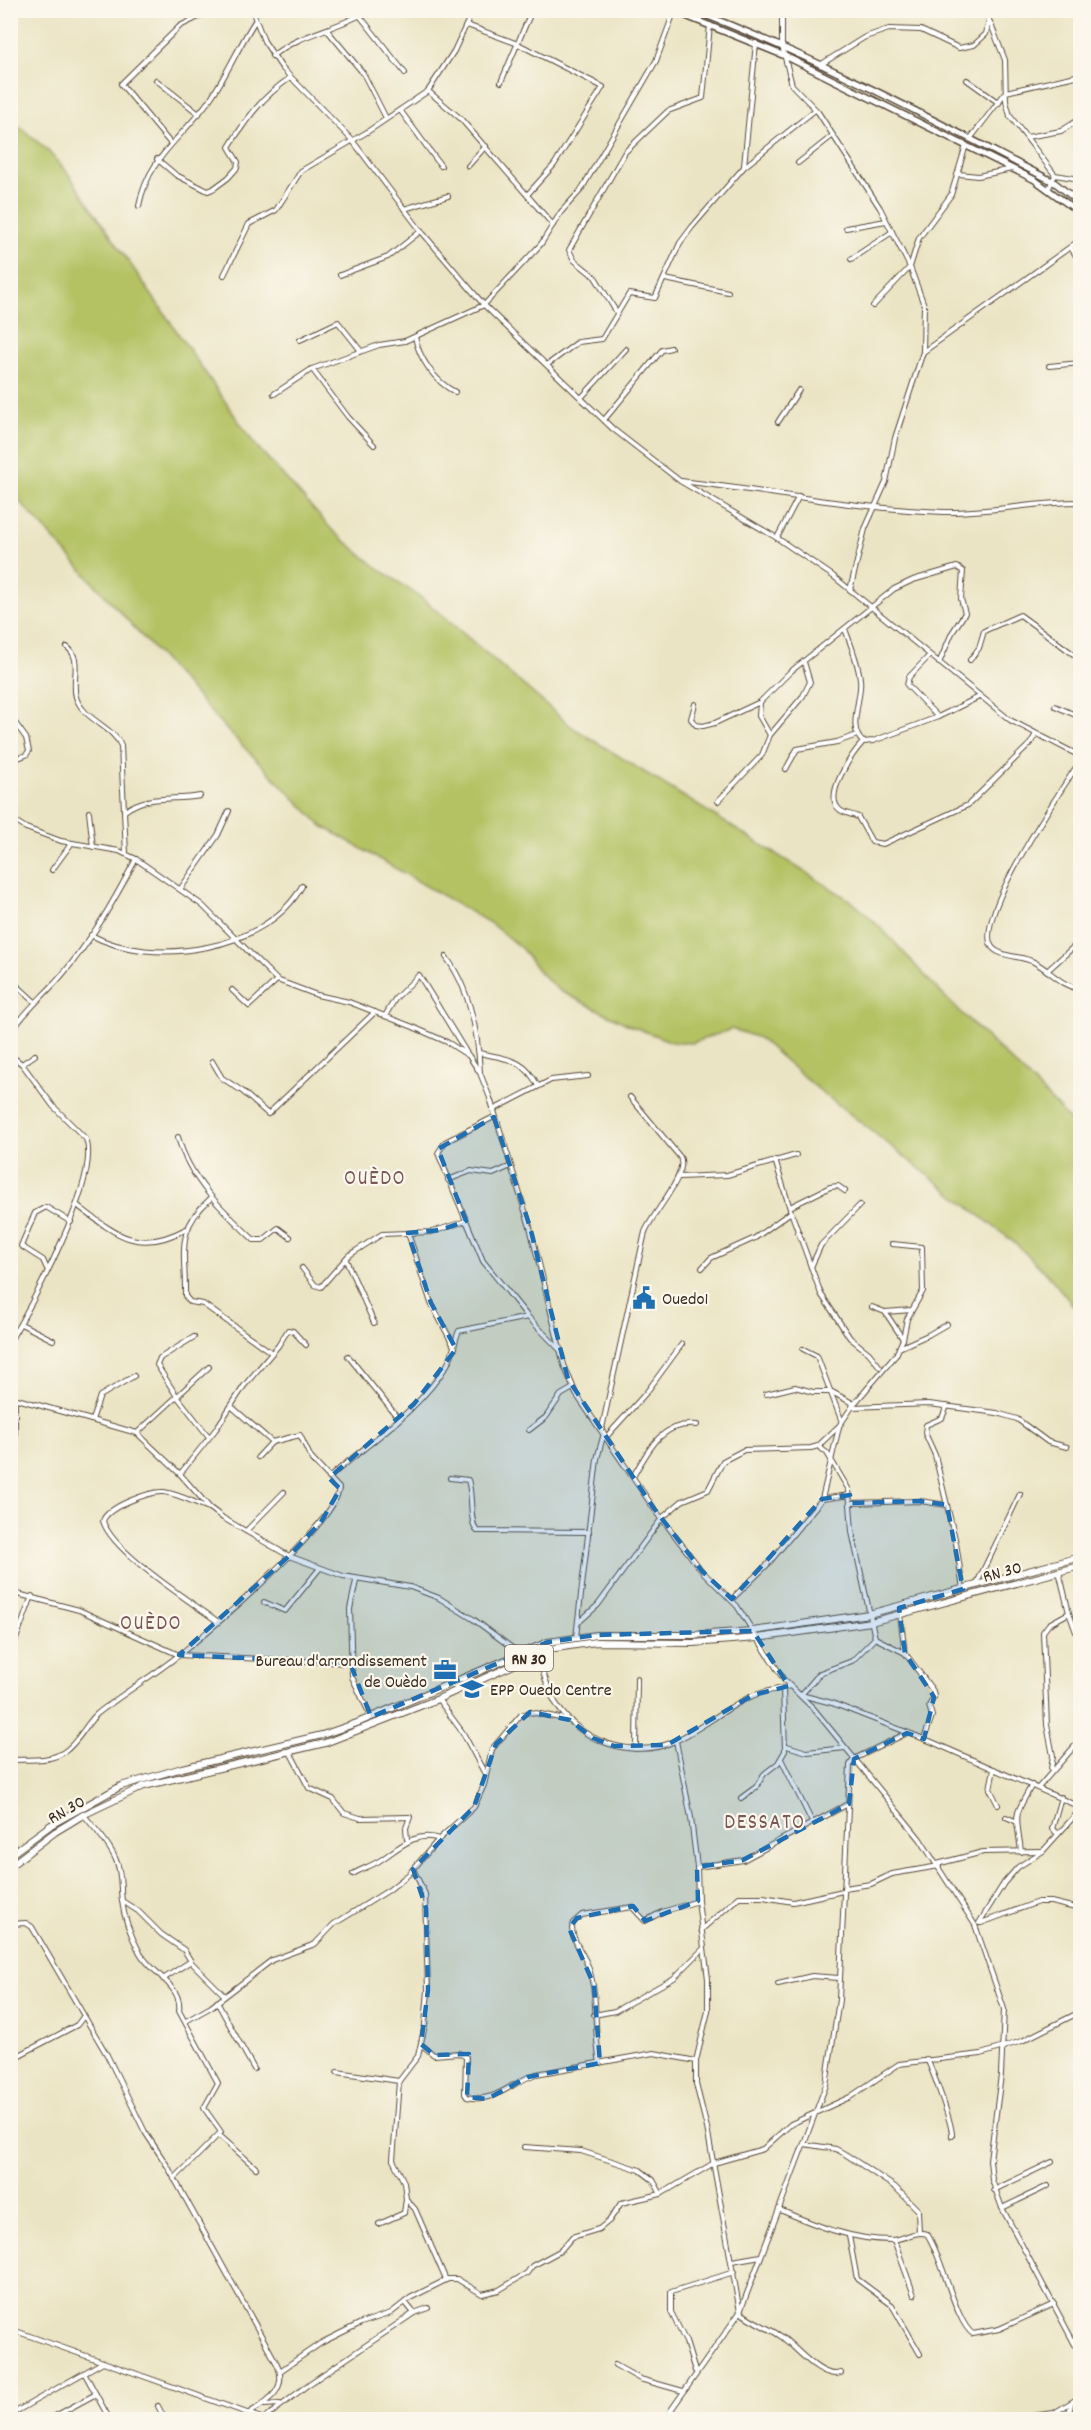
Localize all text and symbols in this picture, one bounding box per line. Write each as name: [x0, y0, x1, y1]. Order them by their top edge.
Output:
district label: OUÈDO: [344, 1165, 406, 1195]
public building icon: Ouedo1: [631, 1285, 657, 1311]
place label: Ouedo1: [662, 1288, 708, 1313]
street label: RN 30: [980, 1556, 1025, 1591]
district label: OUÈDO: [120, 1610, 182, 1640]
road number: RN 30: [505, 1645, 553, 1671]
place label: Bureau d'arrondissement de Ouèdo: [256, 1650, 427, 1696]
office icon: Bureau d'arrondissement de Ouèdo: [432, 1657, 458, 1683]
school or university icon: EPP Ouedo Centre: [459, 1676, 485, 1702]
place label: EPP Ouedo Centre: [490, 1679, 612, 1704]
street label: RN 30: [44, 1790, 91, 1832]
district label: DESSATO: [724, 1809, 806, 1839]

